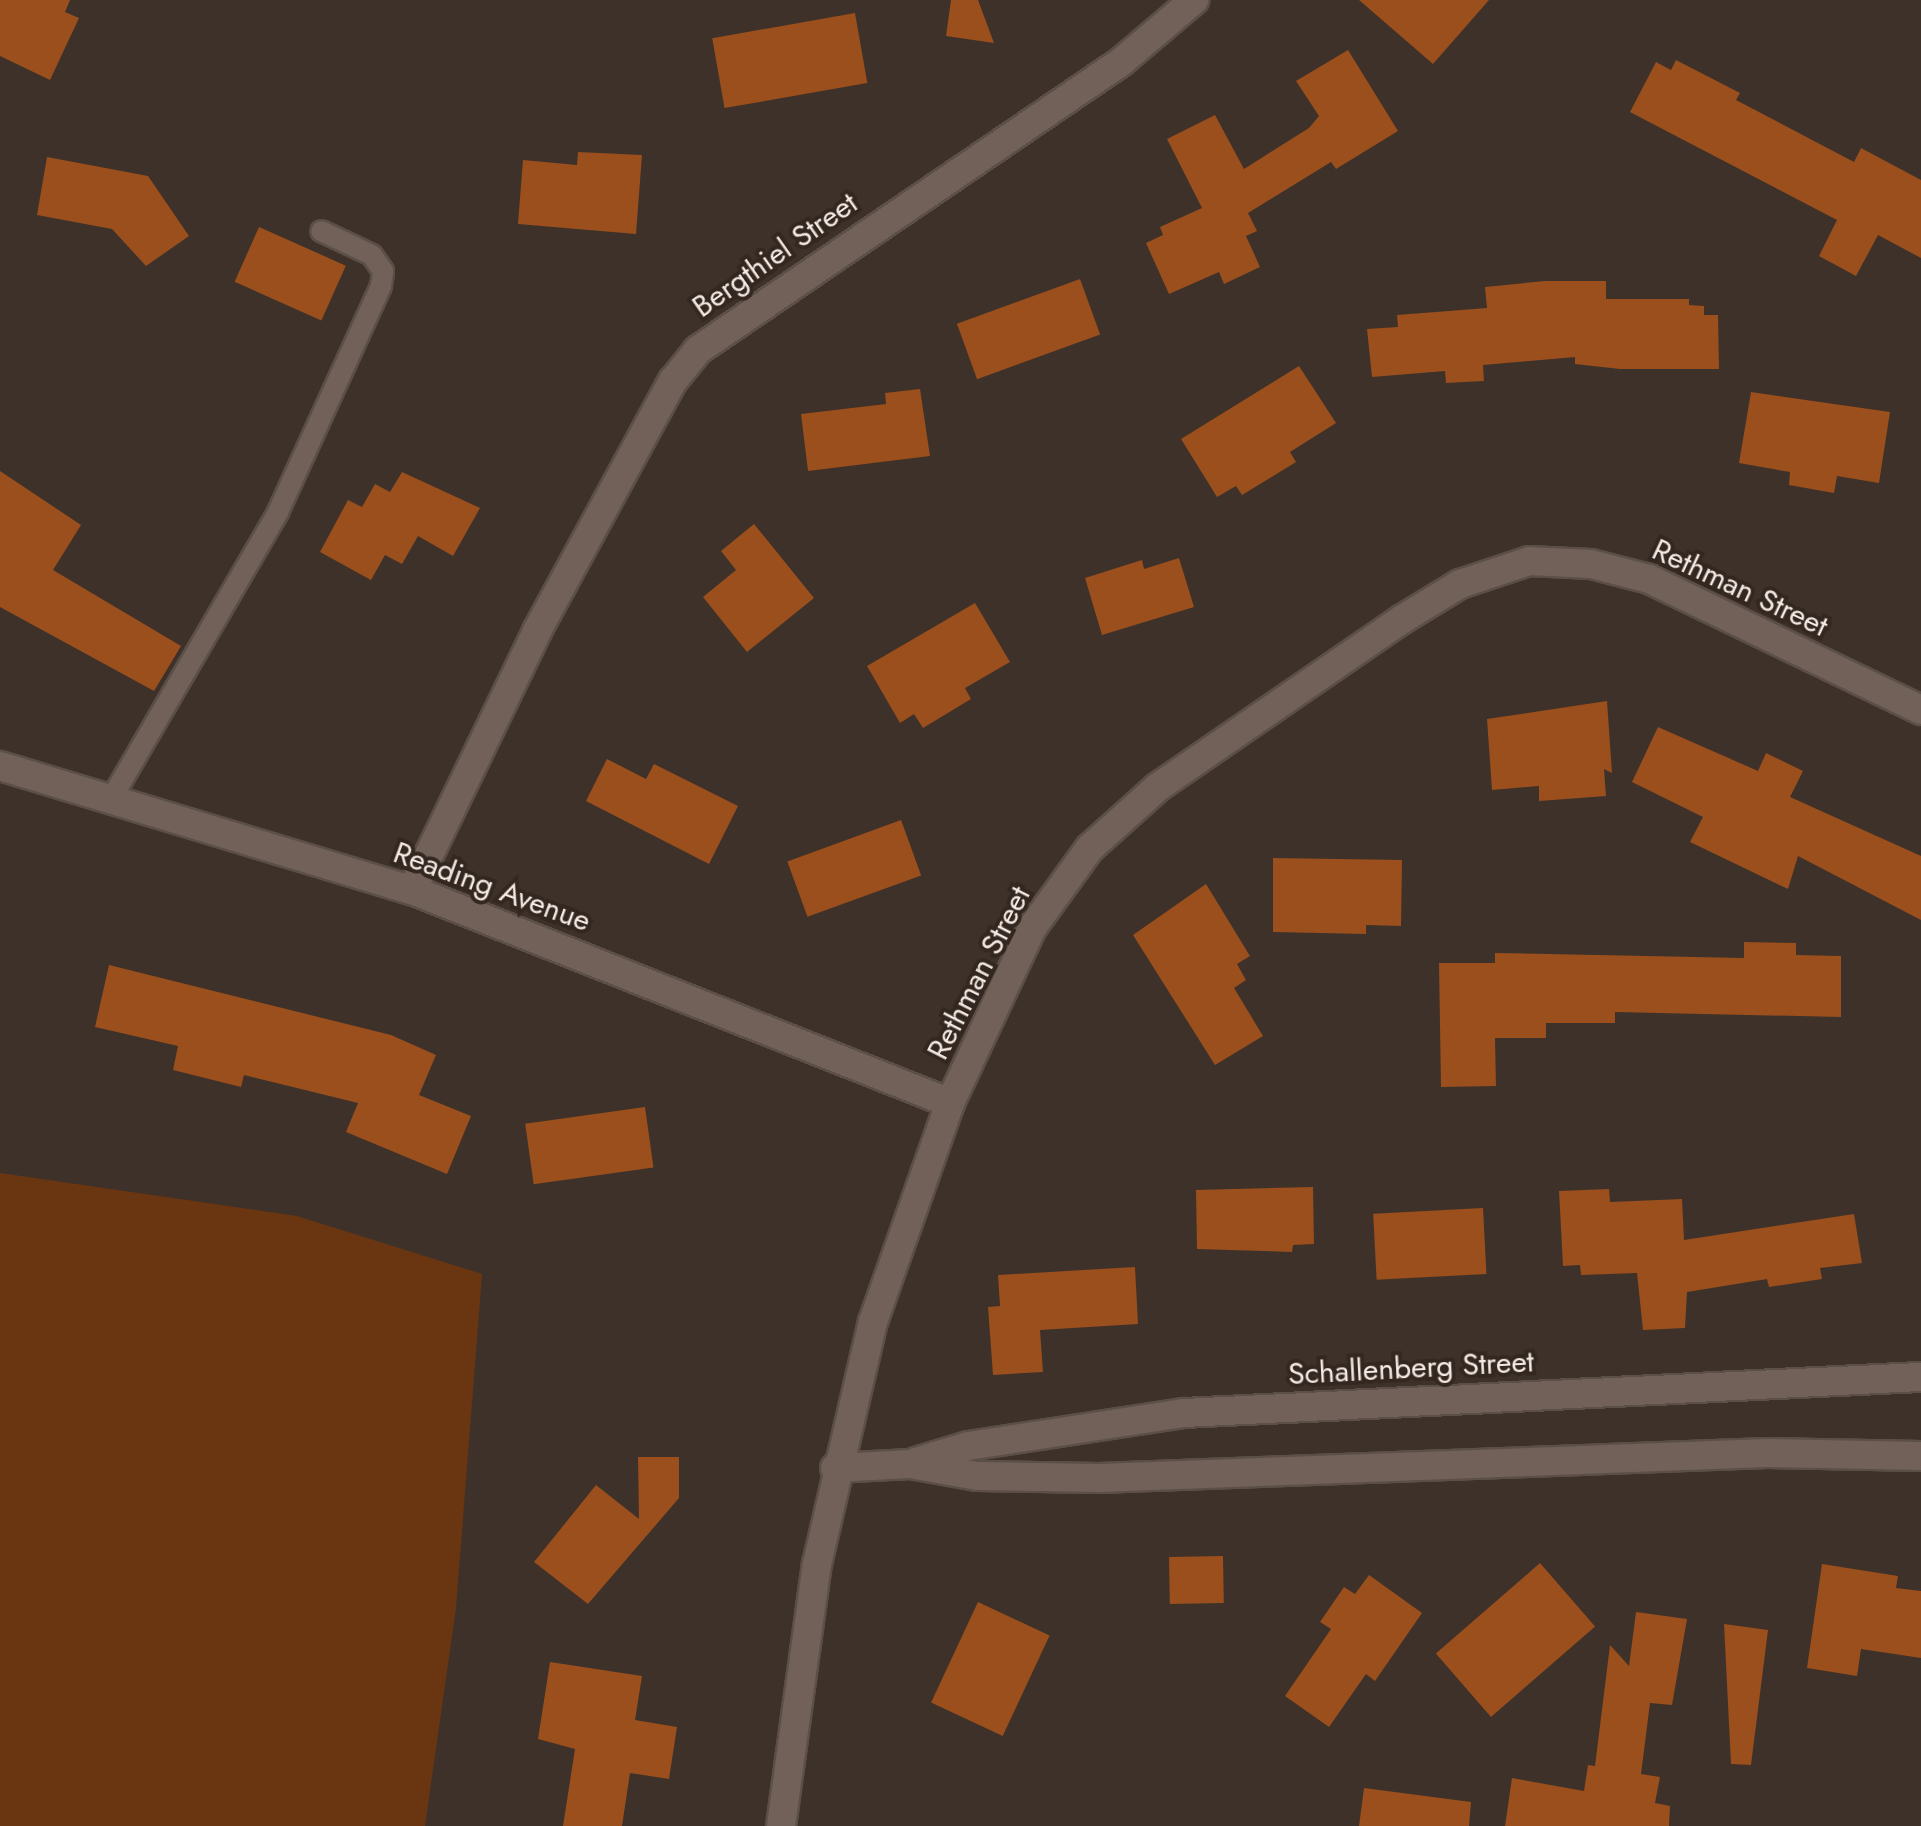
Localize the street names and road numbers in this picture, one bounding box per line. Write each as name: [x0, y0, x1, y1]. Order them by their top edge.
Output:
street label: Bergthiel Street: [686, 185, 864, 325]
street label: Rethman Street: [1647, 532, 1833, 644]
street label: Reading Avenue: [389, 835, 595, 939]
street label: Rethman Street: [920, 880, 1038, 1066]
street label: Schallenberg Street: [1287, 1344, 1535, 1392]

